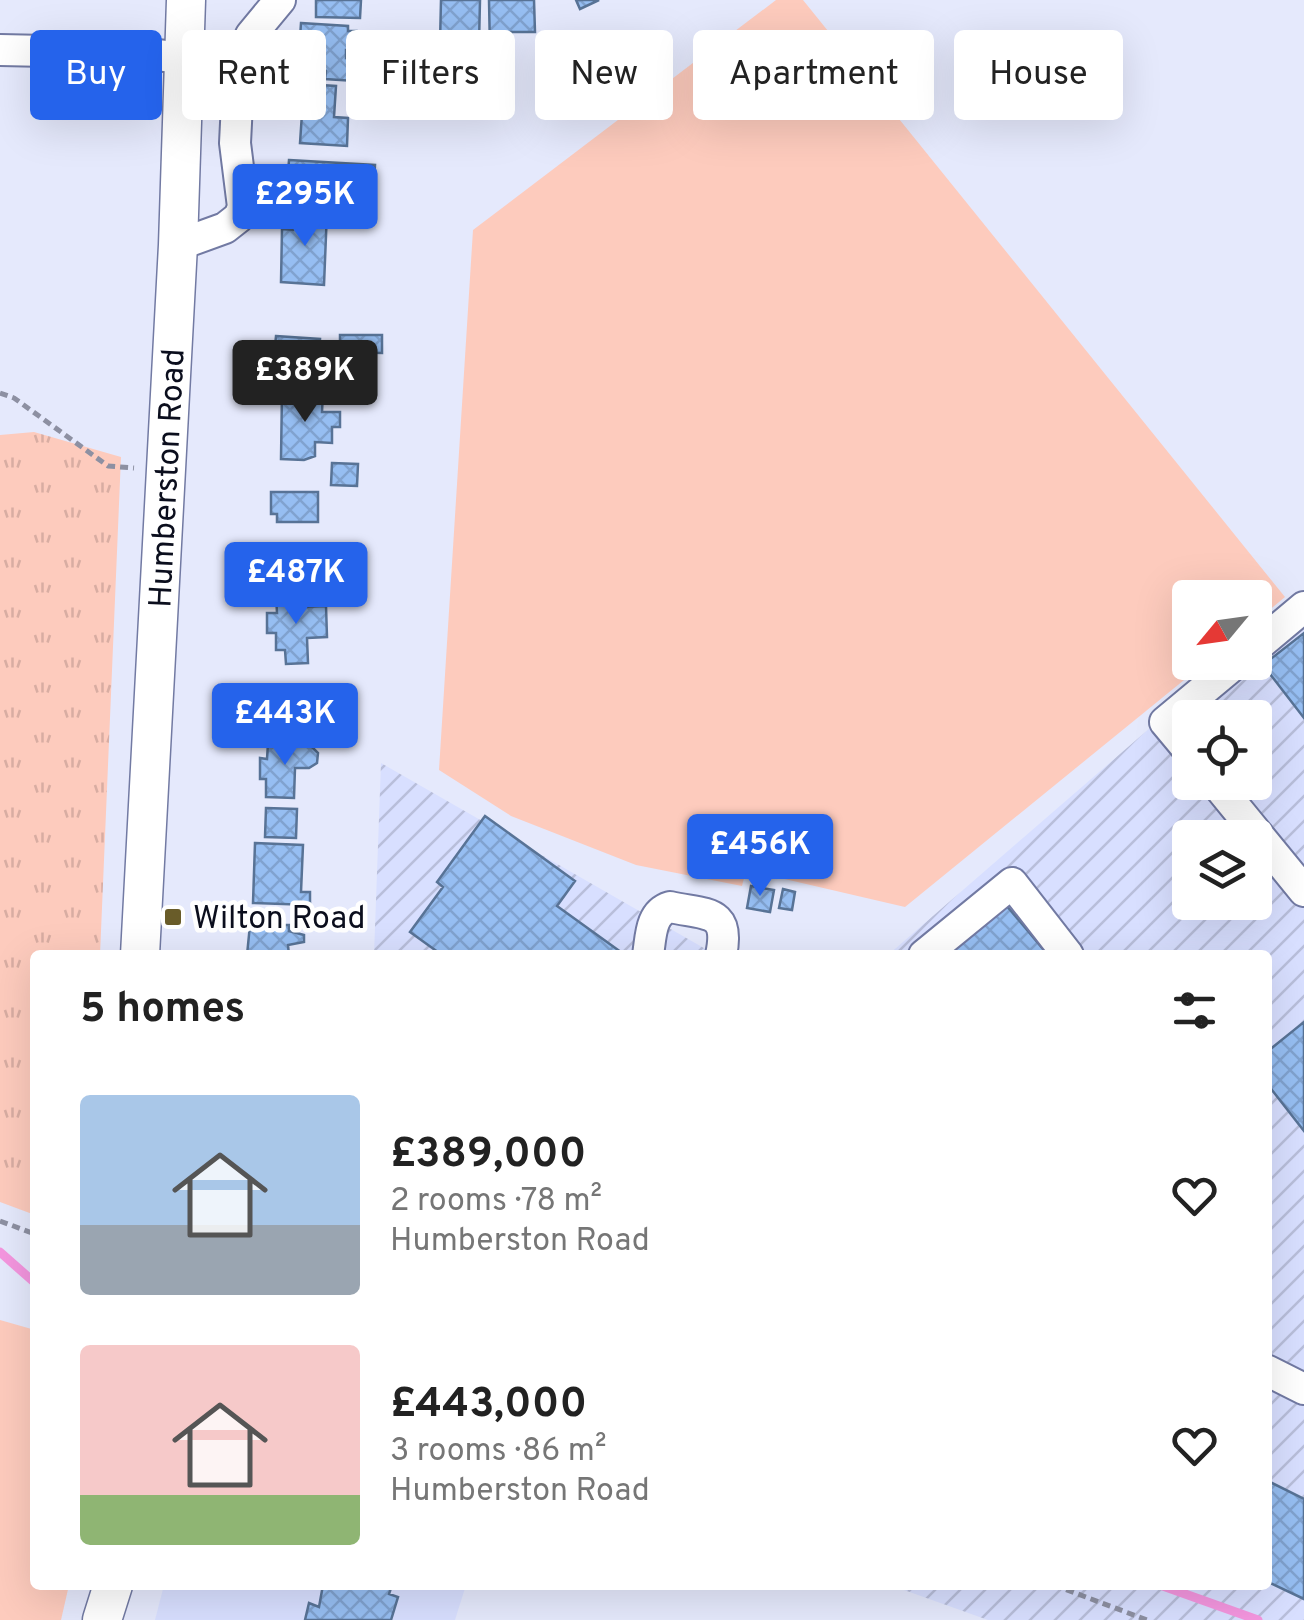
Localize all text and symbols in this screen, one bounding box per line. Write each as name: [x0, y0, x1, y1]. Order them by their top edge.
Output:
chip: Buy: [30, 30, 162, 120]
chip: Rent: [182, 30, 326, 120]
chip: Filters: [346, 30, 515, 120]
chip: New: [535, 30, 673, 120]
chip: Apartment: [693, 30, 934, 120]
chip: House: [954, 30, 1123, 120]
pin: £295K: [235, 164, 375, 249]
text: £295K: [255, 176, 355, 216]
pin: £389K: [235, 340, 375, 425]
street label: Humberston Road: [142, 347, 196, 609]
text: £389K: [255, 352, 355, 392]
pin: £487K: [226, 542, 366, 627]
text: £487K: [246, 554, 346, 594]
north arrow: [1172, 580, 1272, 680]
map controls: [1172, 580, 1272, 920]
pin: £443K: [215, 683, 355, 768]
text: £443K: [234, 695, 336, 735]
button: locate: [1172, 700, 1272, 800]
pin: £456K: [690, 814, 830, 899]
button: layers: [1172, 820, 1272, 920]
text: £456K: [709, 826, 811, 866]
place label: Wilton Road: [193, 900, 365, 940]
marker: Wilton Road: [162, 906, 184, 928]
icon: filters: [1167, 983, 1222, 1038]
text: 5 homes: [80, 984, 245, 1037]
text: £389,000: [390, 1129, 586, 1182]
icon: home: [160, 1135, 280, 1255]
icon: heart: [1167, 1168, 1222, 1223]
text: 2 rooms · 78 m²: [390, 1182, 602, 1222]
text: Humberston Road: [390, 1222, 650, 1262]
text: £443,000: [390, 1379, 587, 1432]
icon: home: [160, 1385, 280, 1505]
icon: heart: [1167, 1418, 1222, 1473]
text: 3 rooms · 86 m²: [390, 1432, 607, 1472]
text: Humberston Road: [390, 1472, 650, 1512]

